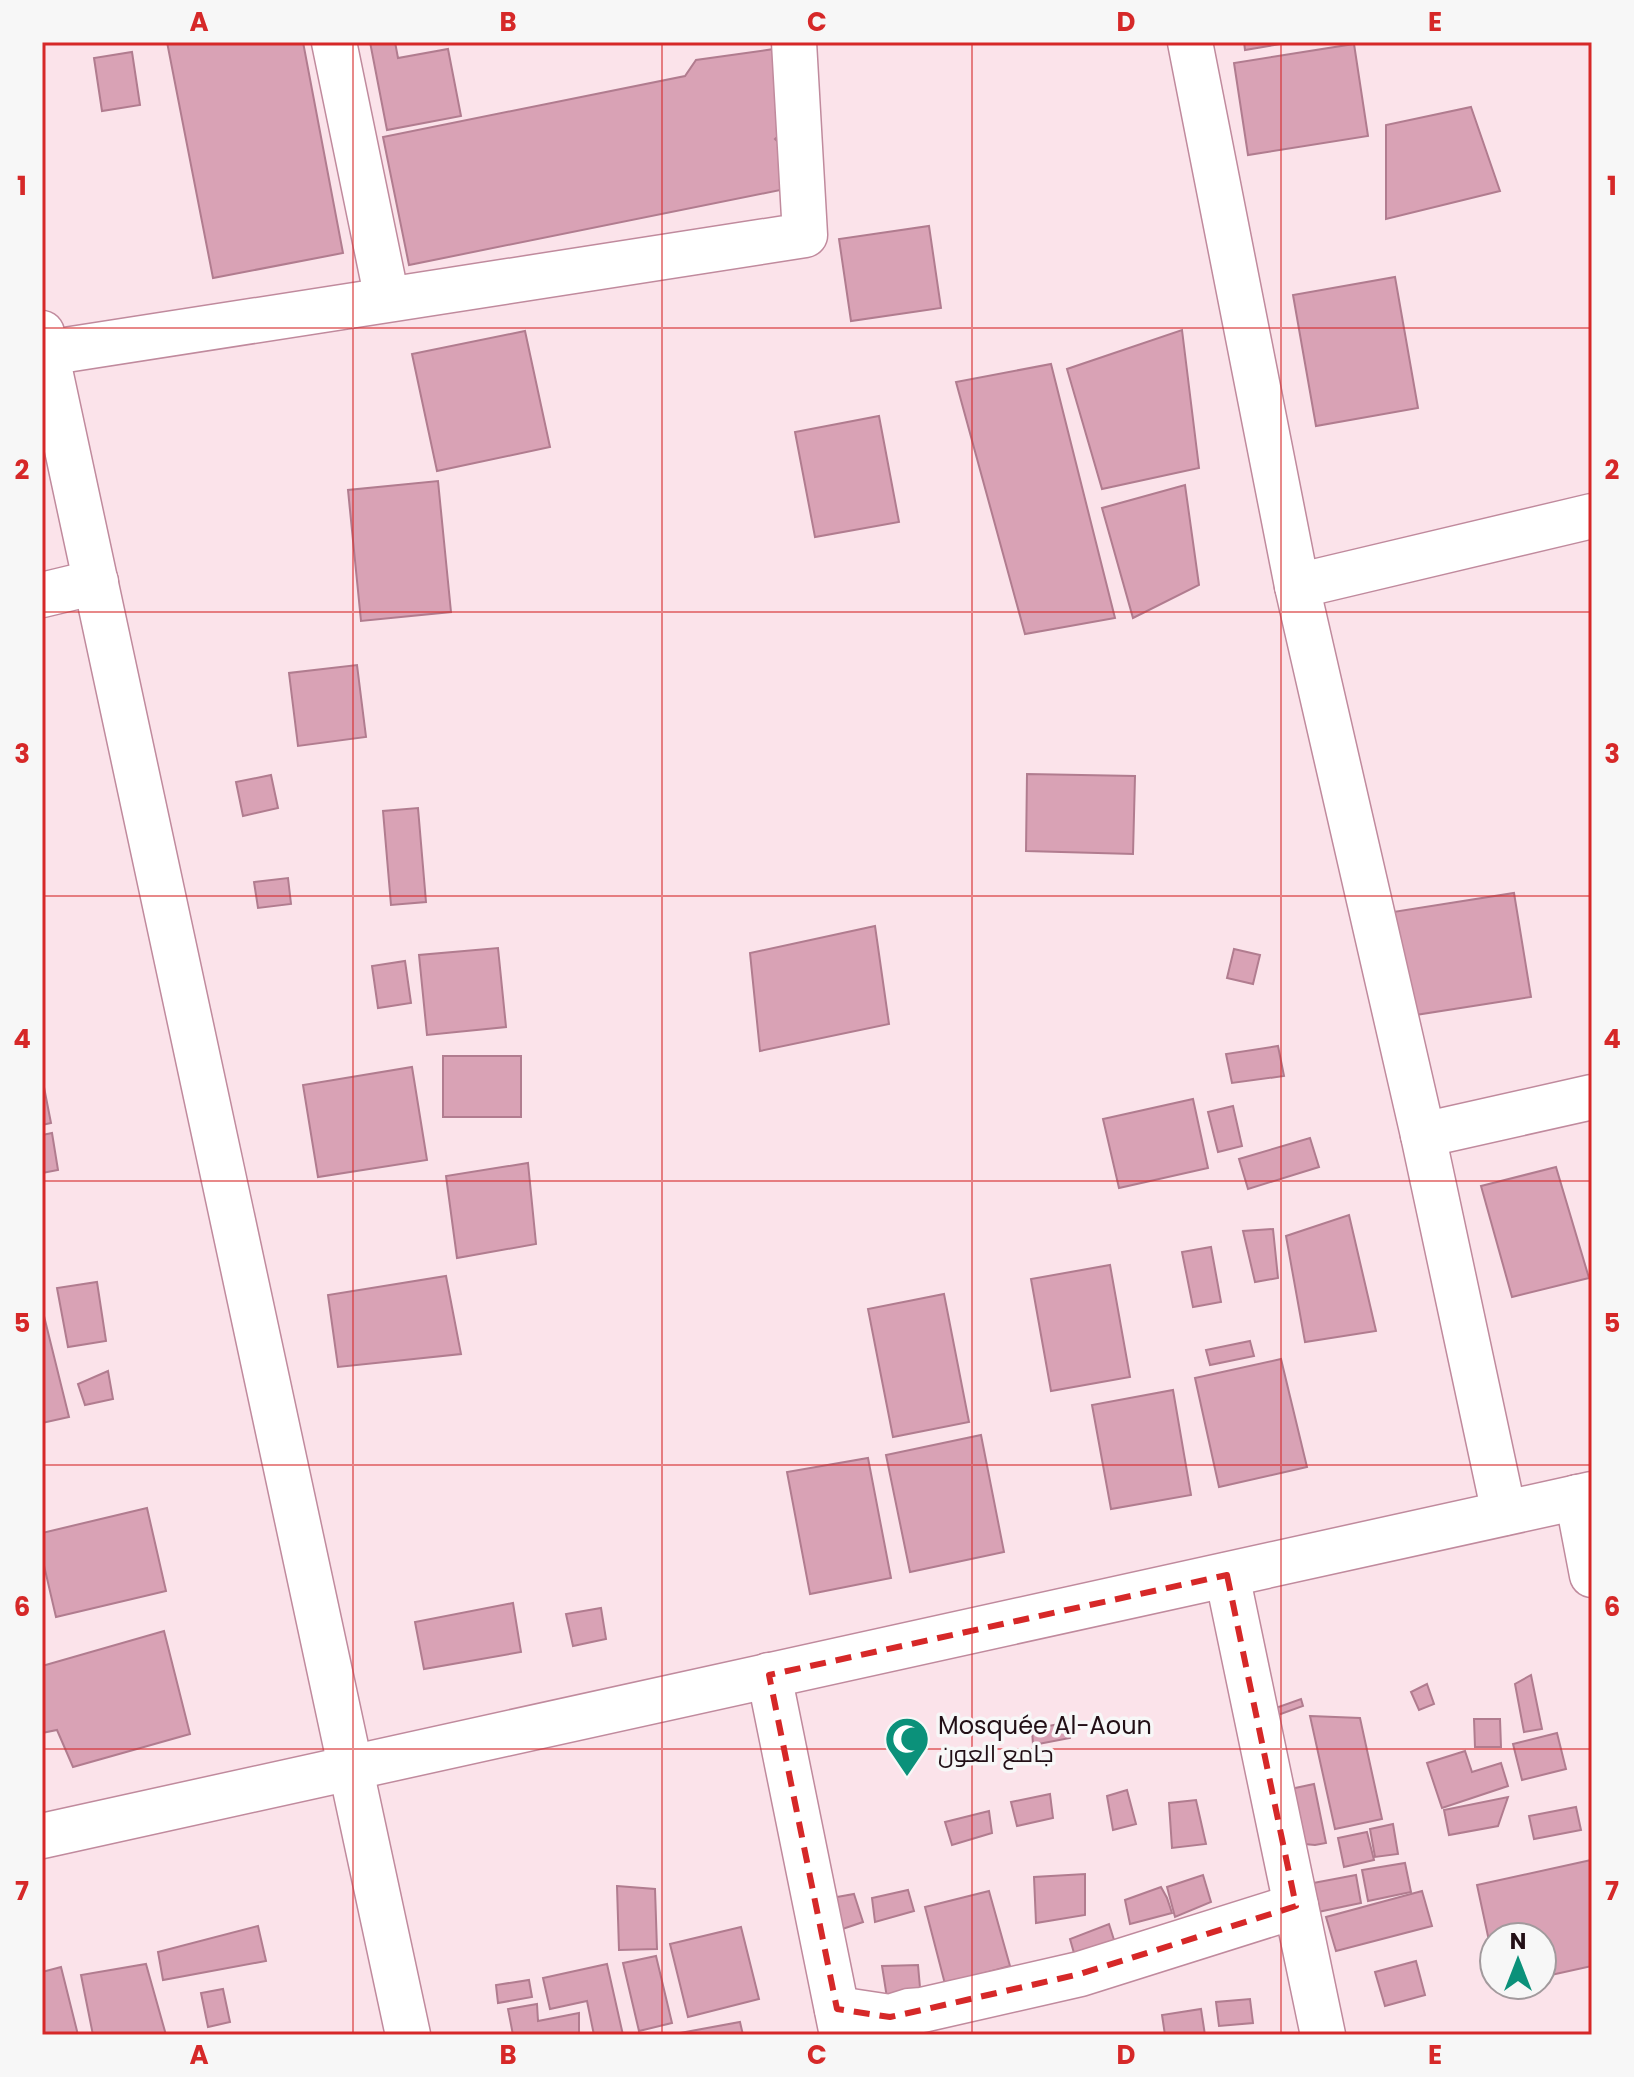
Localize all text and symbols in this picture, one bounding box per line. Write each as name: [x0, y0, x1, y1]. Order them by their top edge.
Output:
text: A: [189, 4, 209, 40]
text: B: [499, 4, 517, 40]
text: C: [807, 4, 827, 40]
text: D: [1117, 4, 1136, 40]
text: E: [1428, 4, 1442, 40]
text: 1: [17, 168, 27, 204]
text: 1: [1607, 168, 1617, 204]
text: 2: [15, 452, 30, 488]
text: 2: [1605, 452, 1620, 488]
text: 3: [14, 736, 30, 772]
text: 3: [1604, 736, 1620, 772]
text: 4: [13, 1021, 31, 1057]
text: 4: [1603, 1021, 1621, 1057]
text: 5: [14, 1305, 30, 1341]
text: 5: [1604, 1305, 1620, 1341]
text: 6: [14, 1589, 30, 1625]
text: 6: [1604, 1589, 1620, 1625]
place label: Mosquée Al-Aoun جامع العون: [938, 1709, 1152, 1770]
mosque icon: Mosquée Al-Aoun جامع العون: [883, 1715, 931, 1778]
text: 7: [15, 1873, 29, 1909]
text: 7: [1605, 1873, 1619, 1909]
north arrow: [1478, 1921, 1558, 2001]
text: N: [1510, 1926, 1526, 1957]
text: A: [189, 2037, 209, 2073]
text: B: [499, 2037, 517, 2073]
text: C: [807, 2037, 827, 2073]
text: D: [1117, 2037, 1136, 2073]
text: E: [1428, 2037, 1442, 2073]

